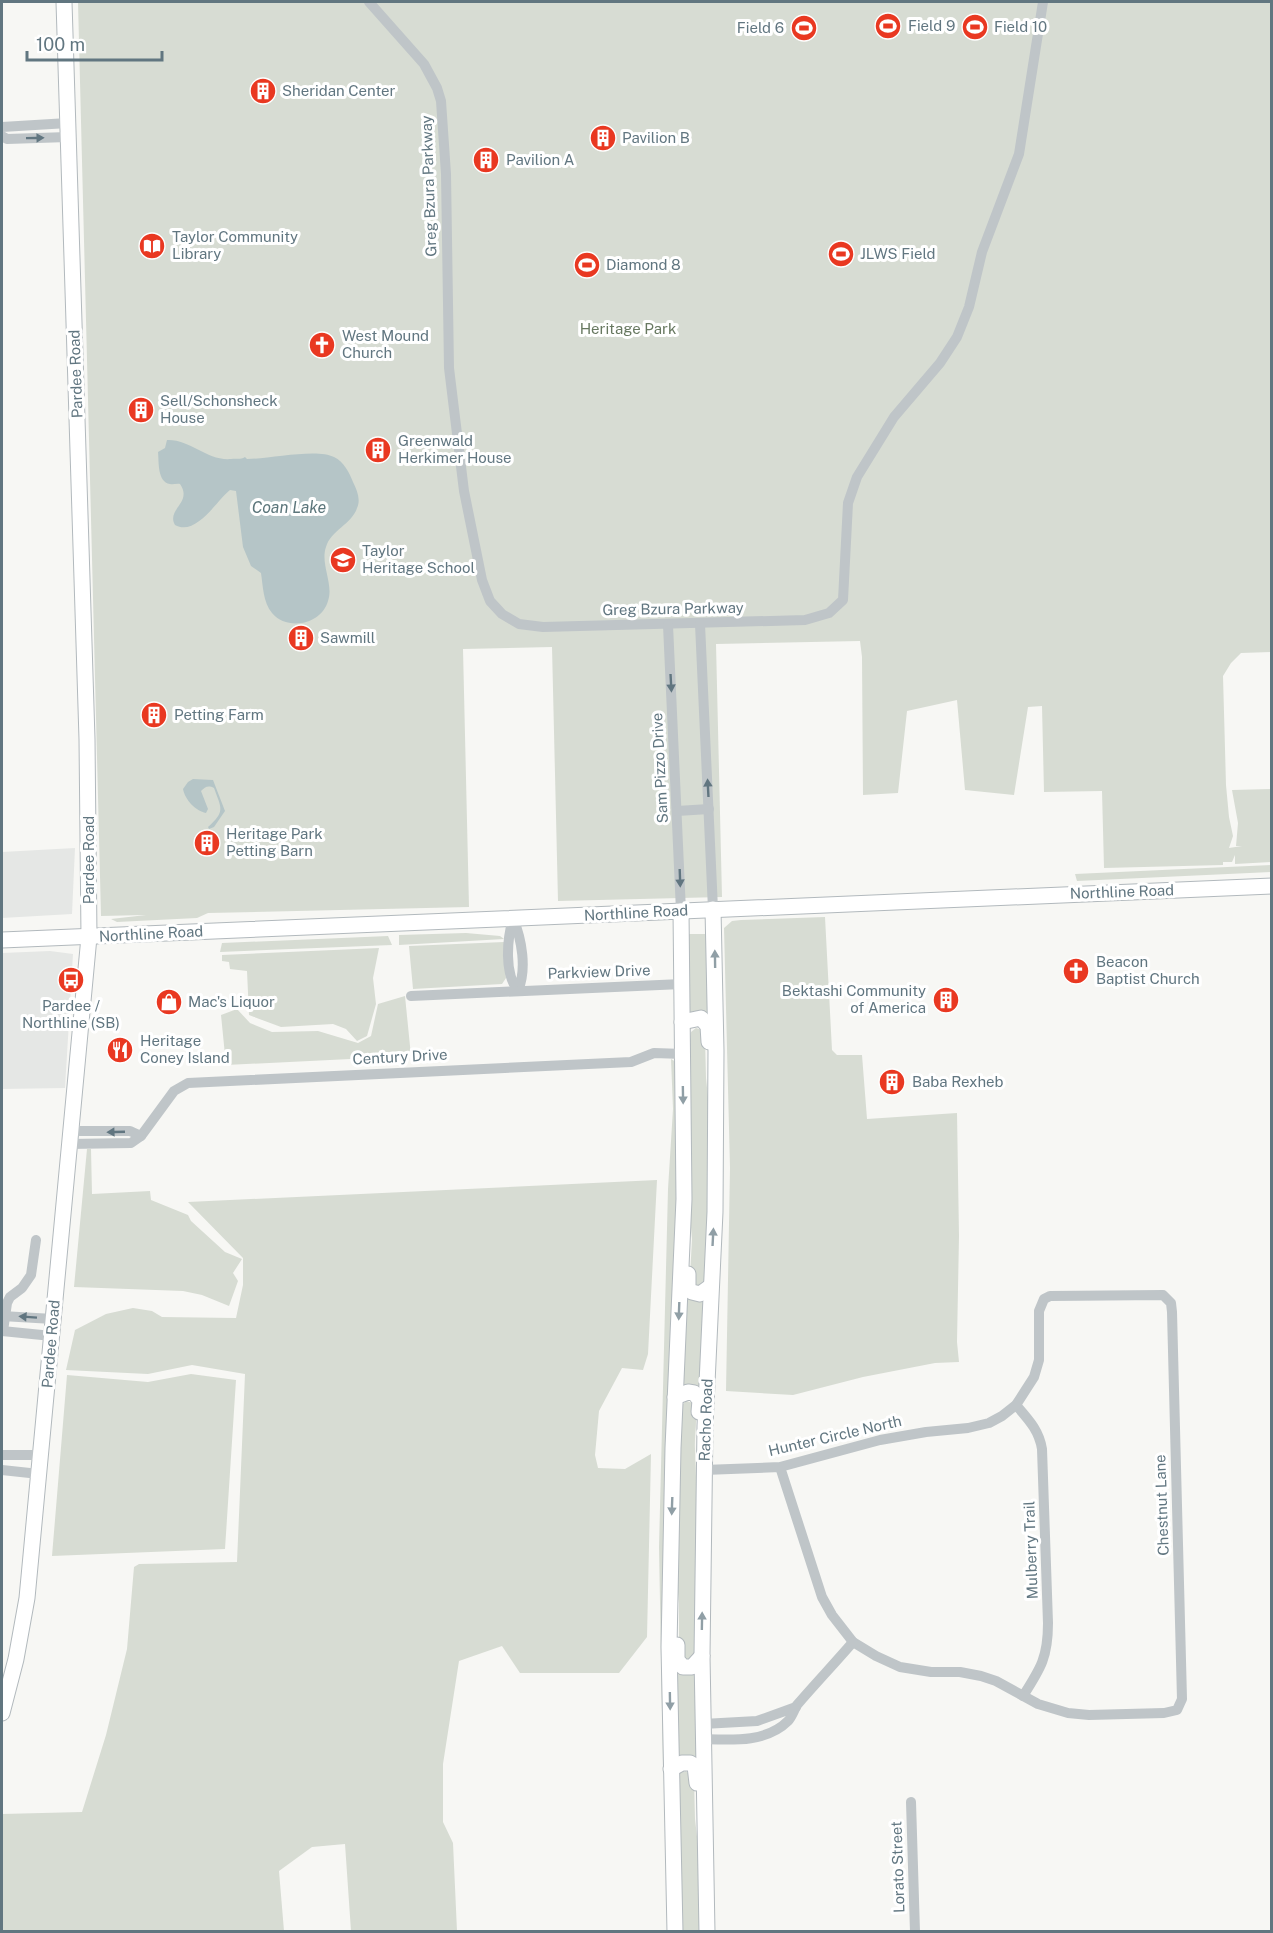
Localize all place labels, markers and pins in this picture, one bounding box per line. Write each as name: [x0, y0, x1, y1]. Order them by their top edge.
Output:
sports icon: Field 9: [873, 11, 903, 41]
sports icon: Field 10: [960, 12, 990, 42]
sports icon: Field 6: [789, 13, 819, 43]
place label: Field 9: [908, 17, 955, 34]
place label: Field 10: [994, 18, 1047, 35]
place label: Field 6: [737, 19, 784, 36]
building icon: Sheridan Center: [248, 76, 278, 106]
place label: Sheridan Center: [282, 82, 396, 99]
building icon: Pavilion B: [588, 123, 618, 153]
place label: Pavilion B: [622, 129, 690, 146]
building icon: Pavilion A: [471, 145, 501, 175]
place label: Pavilion A: [506, 151, 575, 168]
place label: Taylor Community Library: [172, 228, 298, 262]
library icon: Taylor Community Library: [137, 231, 167, 261]
sports icon: JLWS Field: [826, 239, 856, 269]
place label: JLWS Field: [860, 245, 936, 262]
sports icon: Diamond 8: [572, 250, 602, 280]
place label: Diamond 8: [606, 256, 681, 273]
place label: West Mound Church: [342, 327, 429, 361]
church icon: West Mound Church: [307, 330, 337, 360]
place label: Sell/Schonsheck House: [160, 392, 278, 426]
building icon: Sell/Schonsheck House: [126, 395, 156, 425]
place label: Greenwald Herkimer House: [398, 432, 512, 466]
building icon: Greenwald Herkimer House: [363, 435, 393, 465]
place label: Taylor Heritage School: [362, 542, 475, 576]
school or university icon: Taylor Heritage School: [328, 545, 358, 575]
building icon: Sawmill: [286, 623, 316, 653]
place label: Sawmill: [320, 629, 375, 646]
building icon: Petting Farm: [139, 700, 169, 730]
place label: Petting Farm: [174, 706, 264, 723]
place label: Heritage Park Petting Barn: [226, 825, 323, 859]
building icon: Heritage Park Petting Barn: [192, 828, 222, 858]
place label: Beacon Baptist Church: [1096, 953, 1200, 987]
church icon: Beacon Baptist Church: [1061, 956, 1091, 986]
bus stop icon: Pardee / Northline (SB): [56, 965, 86, 995]
place label: Bektashi Community of America: [782, 982, 926, 1016]
building icon: Bektashi Community of America: [931, 985, 961, 1015]
shop icon: Mac's Liquor: [154, 987, 184, 1017]
place label: Mac's Liquor: [188, 993, 275, 1010]
place label: Pardee / Northline (SB): [22, 997, 120, 1031]
place label: Heritage Coney Island: [140, 1032, 230, 1066]
restaurant icon: Heritage Coney Island: [105, 1035, 135, 1065]
building icon: Baba Rexheb: [877, 1067, 907, 1097]
place label: Baba Rexheb: [912, 1073, 1004, 1090]

